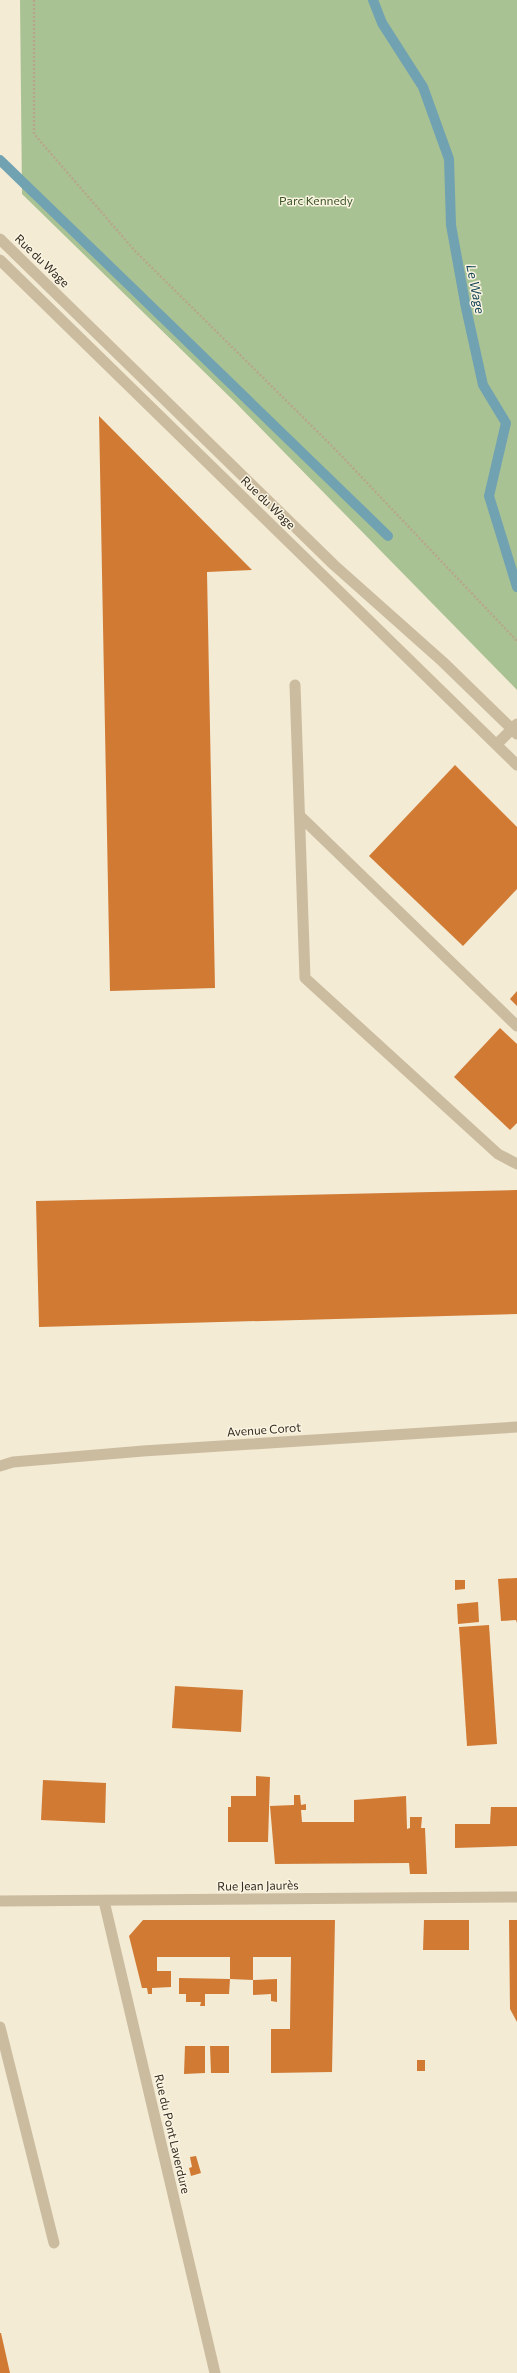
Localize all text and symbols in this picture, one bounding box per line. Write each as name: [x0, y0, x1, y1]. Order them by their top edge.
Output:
park label: Parc Kennedy: [279, 193, 353, 207]
street label: Rue du Wage: [13, 231, 73, 290]
water label: Le Wage: [463, 263, 489, 315]
street label: Rue du Wage: [239, 473, 299, 532]
street label: Avenue Corot: [226, 1419, 302, 1439]
street label: Rue Jean Jaurès: [217, 1877, 299, 1894]
street label: Rue du Pont Laverdure: [152, 2073, 194, 2195]

